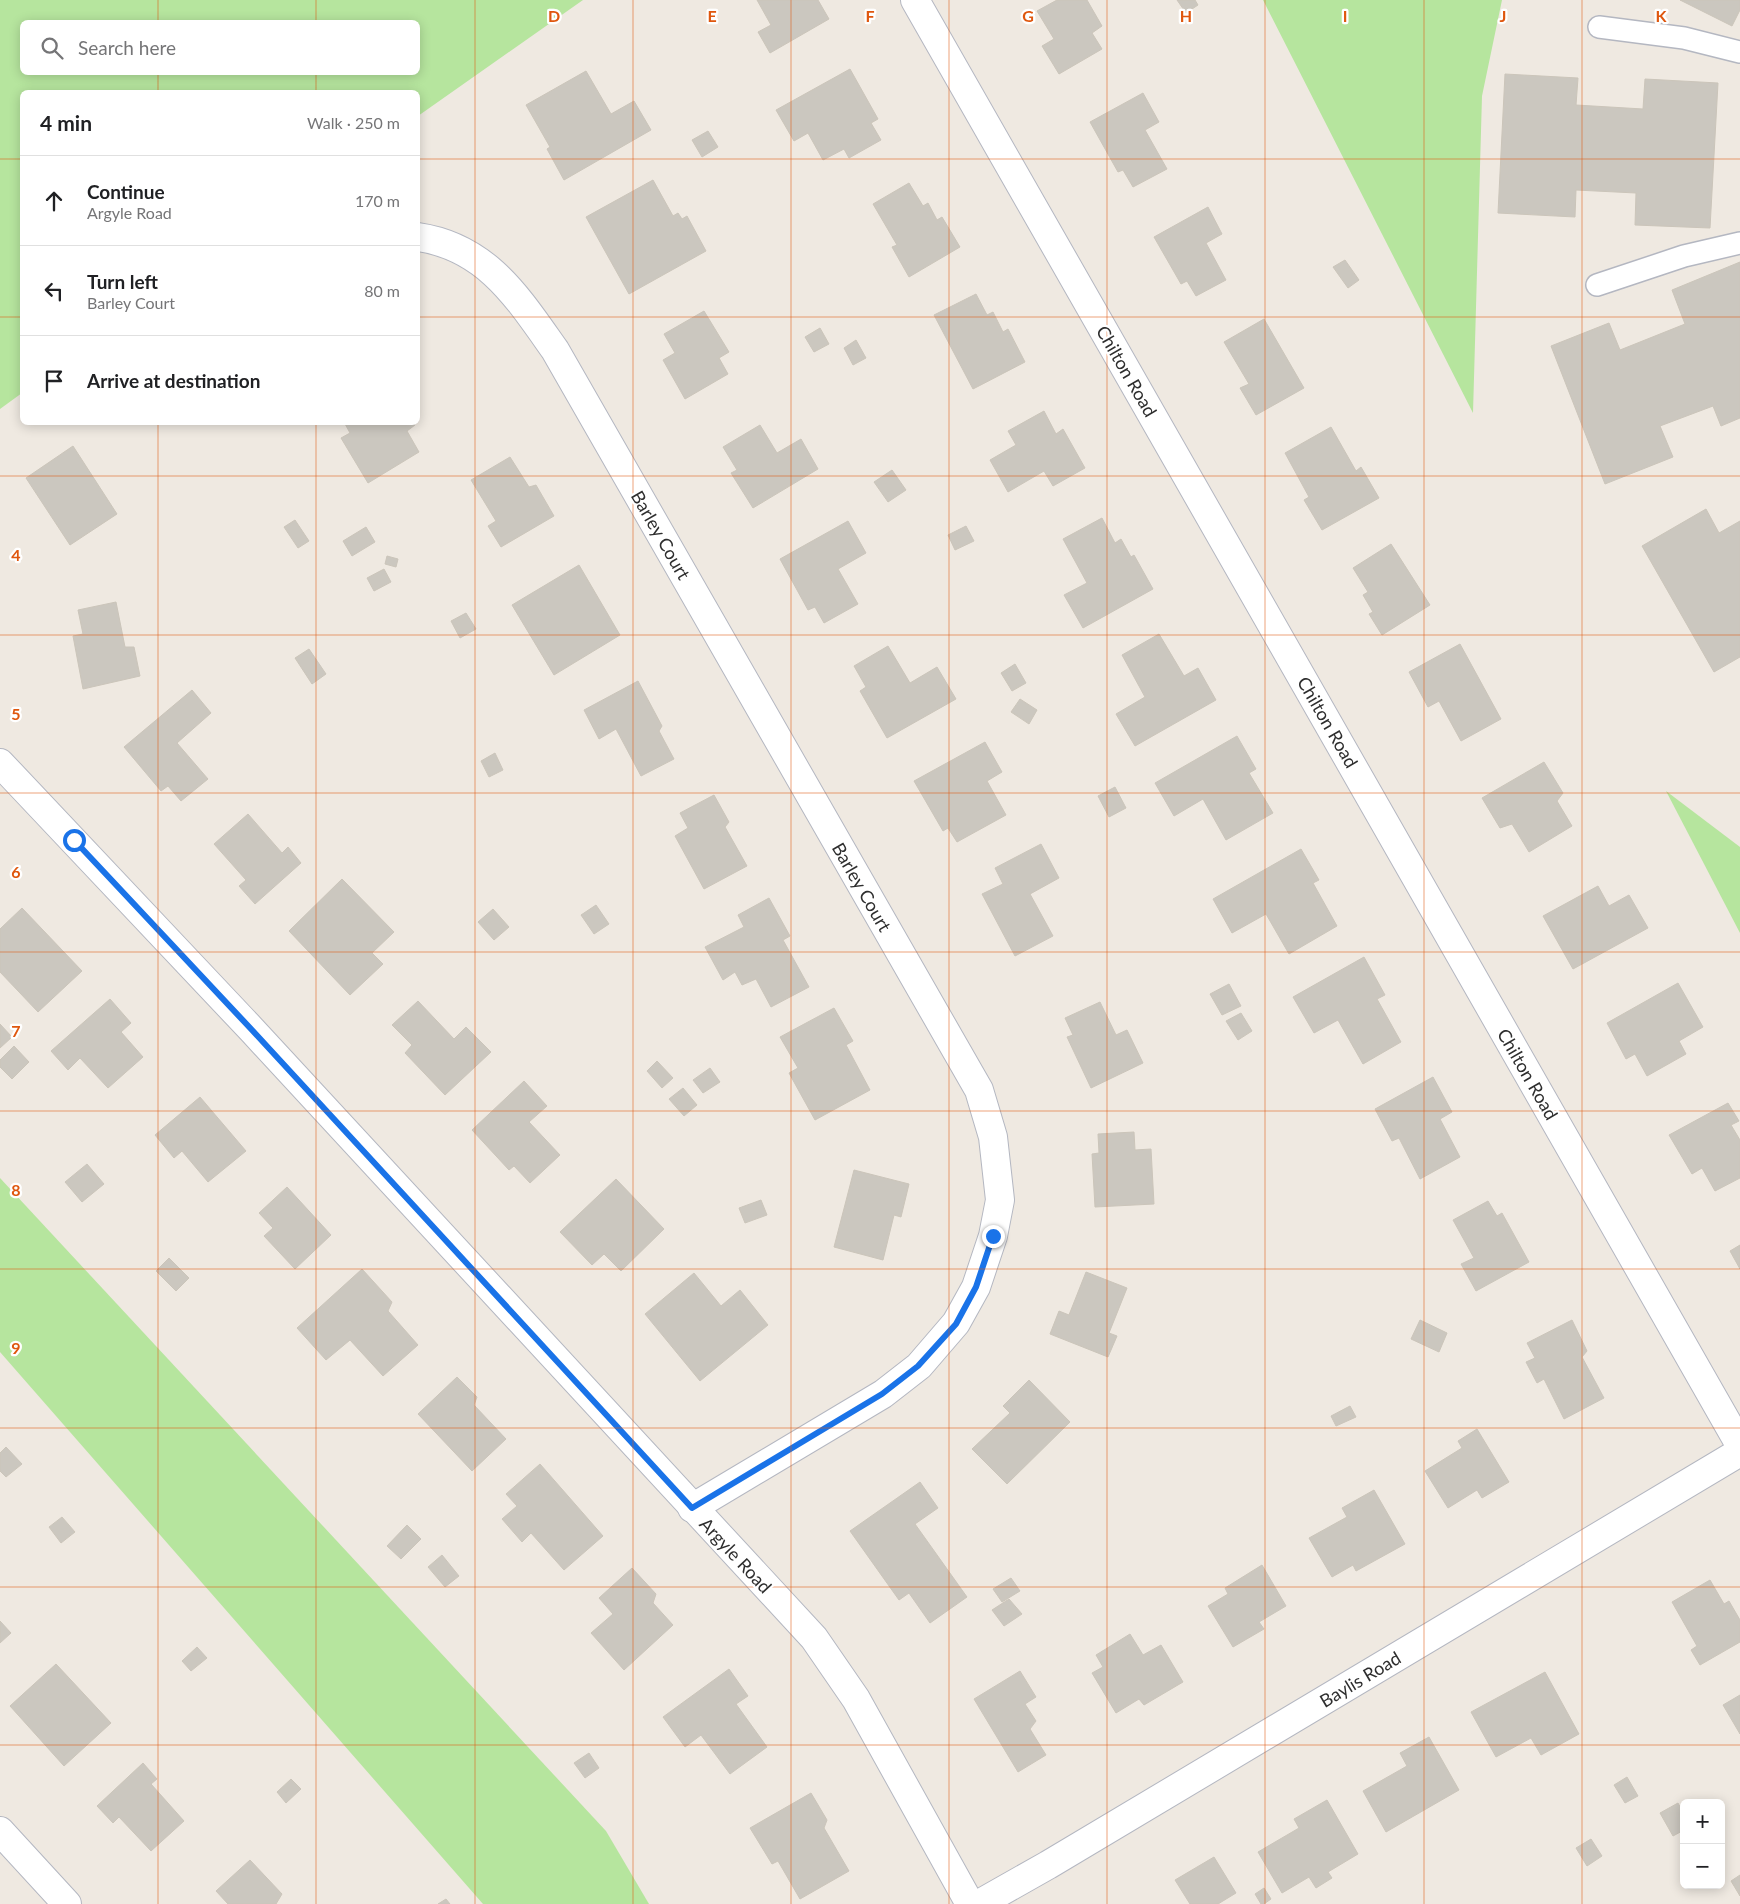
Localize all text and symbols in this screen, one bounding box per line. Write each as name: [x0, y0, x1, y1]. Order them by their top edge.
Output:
text: D: [548, 6, 560, 25]
text: E: [707, 6, 717, 25]
text: F: [865, 6, 875, 25]
text: G: [1022, 6, 1034, 25]
text: H: [1180, 6, 1192, 25]
text: I: [1343, 6, 1347, 25]
text: J: [1500, 6, 1506, 25]
text: K: [1656, 6, 1668, 25]
search box: [20, 20, 420, 75]
icon: search: [38, 34, 66, 62]
text: Search here: [78, 36, 176, 59]
text: 4 min: [40, 110, 92, 135]
text: Walk · 250 m: [307, 113, 400, 132]
text: Continue: [87, 180, 165, 203]
icon: ahead: [40, 187, 68, 215]
text: 170 m: [355, 191, 400, 210]
text: Argyle Road: [87, 203, 172, 222]
text: Turn left: [87, 270, 158, 293]
icon: left: [40, 277, 68, 305]
text: 80 m: [364, 281, 400, 300]
text: Barley Court: [87, 293, 175, 312]
street label: Chilton Road: [1092, 321, 1162, 421]
icon: arrive: [40, 367, 68, 395]
text: Arrive at destination: [87, 369, 260, 392]
street label: Barley Court: [627, 487, 696, 584]
text: 4: [11, 545, 21, 564]
street label: Chilton Road: [1293, 672, 1363, 772]
text: 5: [11, 704, 21, 723]
route start: [63, 829, 86, 852]
street label: Barley Court: [828, 839, 897, 936]
text: 6: [11, 862, 21, 881]
text: 7: [11, 1021, 21, 1040]
street label: Chilton Road: [1493, 1024, 1563, 1124]
text: 8: [11, 1180, 21, 1199]
route end: [982, 1225, 1005, 1248]
text: 9: [11, 1338, 21, 1357]
street label: Argyle Road: [695, 1513, 777, 1597]
street label: Baylis Road: [1316, 1646, 1404, 1712]
map controls: [1680, 1799, 1725, 1889]
button: +: [1680, 1799, 1725, 1844]
button: −: [1680, 1844, 1725, 1889]

